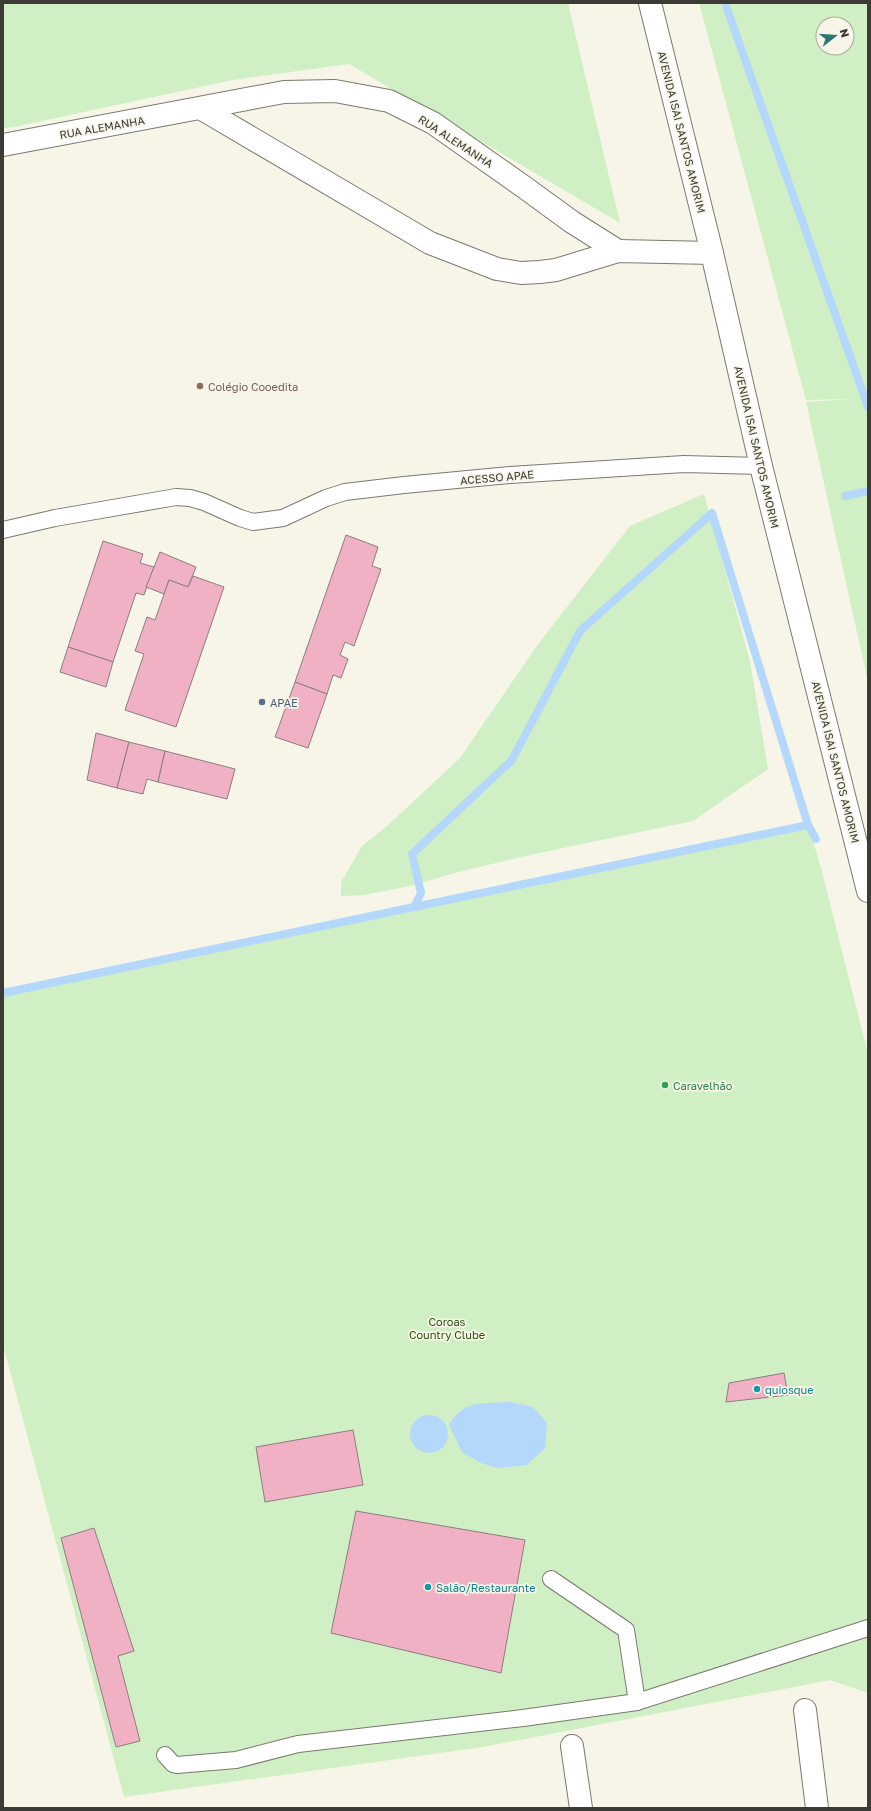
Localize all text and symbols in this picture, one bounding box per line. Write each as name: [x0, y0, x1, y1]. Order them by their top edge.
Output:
north arrow: [815, 16, 855, 56]
text: N: [838, 27, 852, 39]
street label: AVENIDA ISAI SANTOS AMORIM: [656, 50, 708, 214]
street label: RUA ALEMANHA: [416, 112, 496, 170]
street label: RUA ALEMANHA: [58, 113, 146, 141]
street label: AVENIDA ISAI SANTOS AMORIM: [732, 364, 782, 530]
place label: Colégio Cooedita: [208, 380, 298, 393]
marker: Colégio Cooedita: [195, 381, 205, 391]
street label: ACESSO APAE: [460, 467, 535, 487]
street label: AVENIDA ISAI SANTOS AMORIM: [810, 680, 862, 844]
place label: APAE: [270, 696, 298, 709]
marker: APAE: [257, 697, 267, 707]
place label: Caravelhão: [673, 1079, 733, 1092]
marker: Caravelhão: [660, 1080, 670, 1090]
park label: Coroas Country Clube: [409, 1315, 485, 1341]
place label: quiosque: [765, 1383, 814, 1396]
marker: quiosque: [752, 1384, 762, 1394]
place label: Salão/Restaurante: [436, 1581, 536, 1594]
marker: Salão/Restaurante: [423, 1582, 433, 1592]

